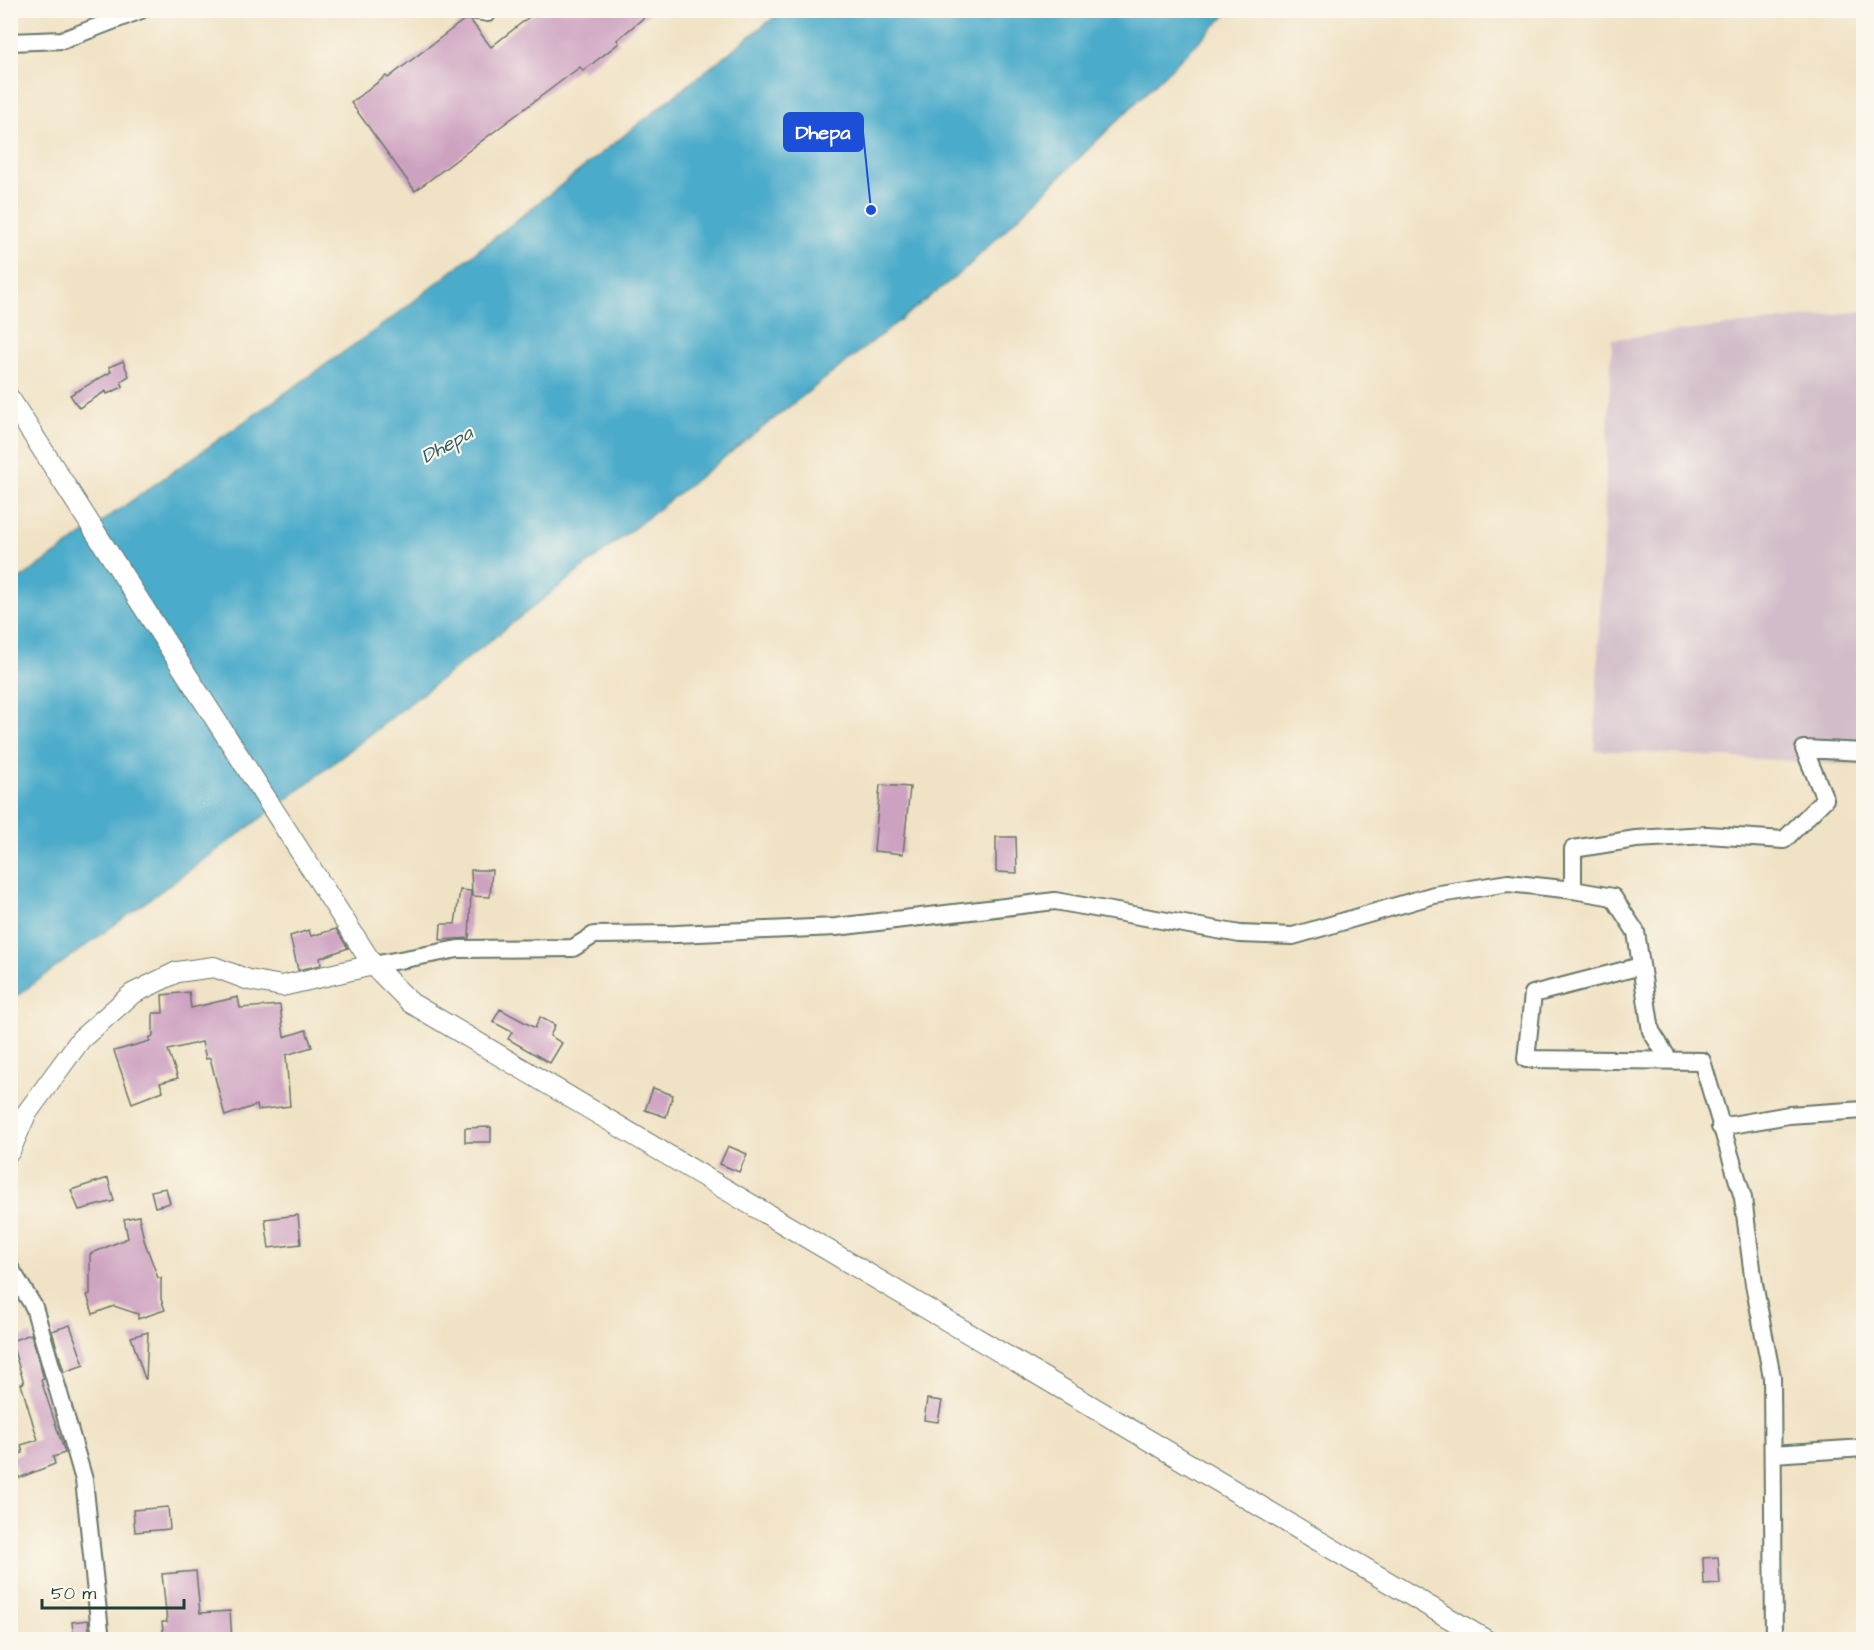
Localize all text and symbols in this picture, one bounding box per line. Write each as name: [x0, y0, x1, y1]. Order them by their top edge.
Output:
callout: Dhepa: [784, 113, 863, 151]
text: Dhepa: [796, 119, 851, 147]
water label: Dhepa: [416, 419, 479, 471]
scale bar: [42, 1572, 184, 1610]
text: 50 m: [51, 1581, 96, 1606]

